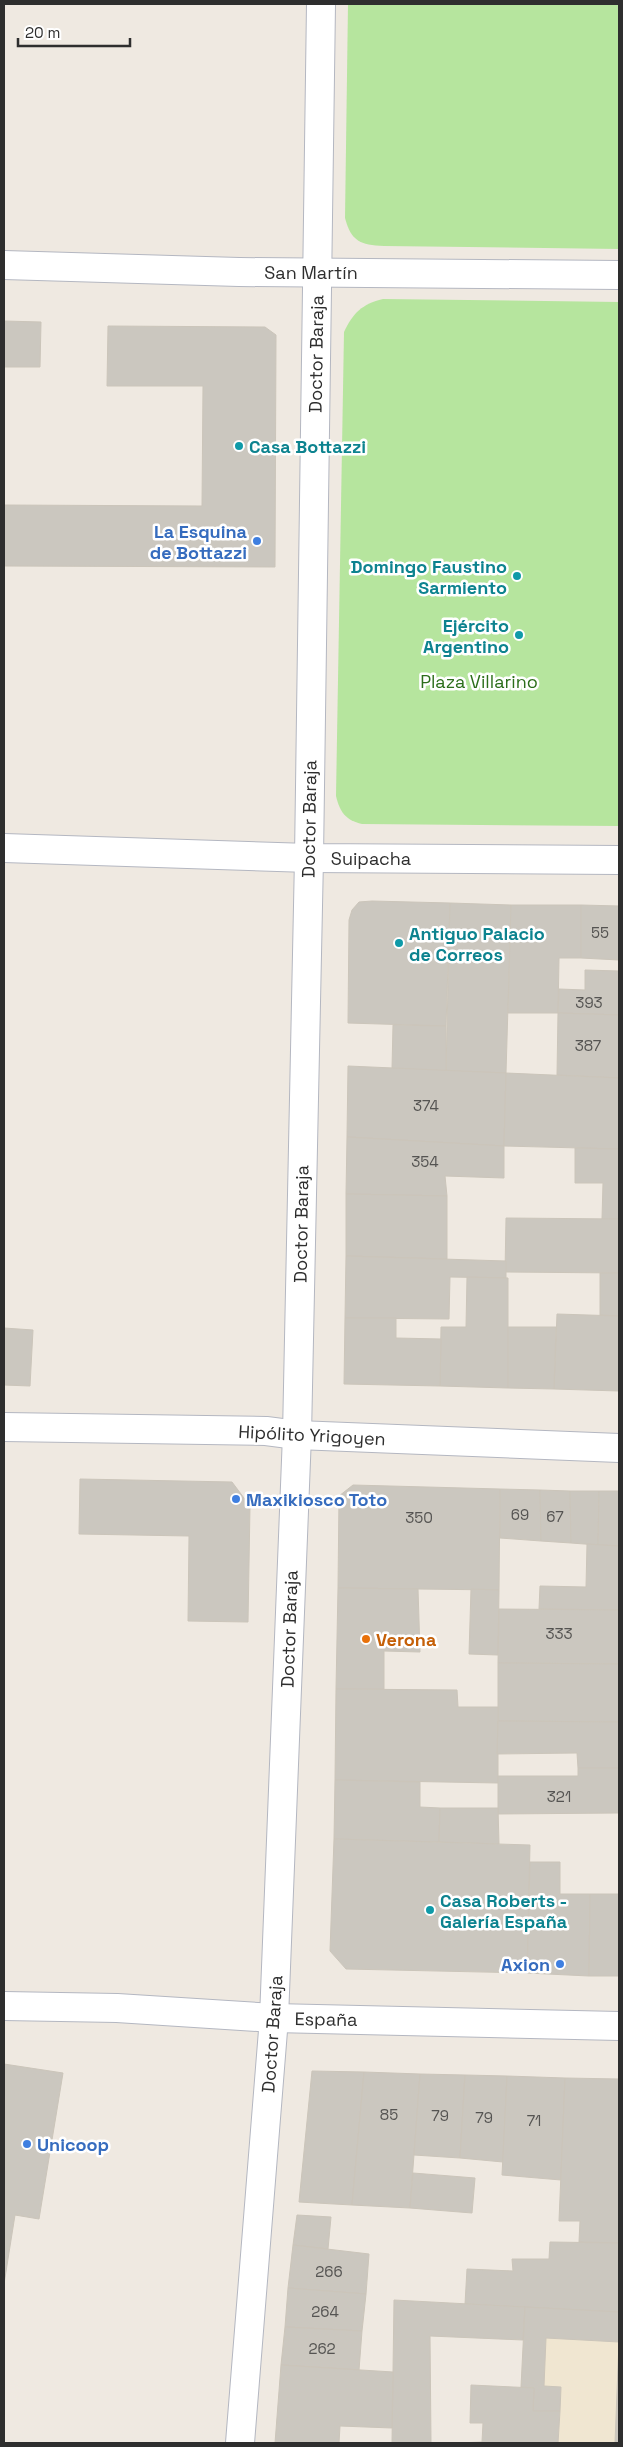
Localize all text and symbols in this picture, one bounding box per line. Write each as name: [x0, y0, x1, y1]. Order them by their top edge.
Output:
scale bar: [18, 15, 130, 47]
text: 20 m: [25, 23, 60, 42]
street label: San Martín: [264, 261, 358, 284]
street label: Doctor Baraja: [303, 295, 329, 413]
place label: Casa Bottazzi: [249, 435, 366, 458]
marker: Casa Bottazzi: [233, 440, 245, 452]
place label: La Esquina de Bottazzi: [150, 520, 248, 564]
marker: La Esquina de Bottazzi: [251, 535, 263, 547]
place label: Domingo Faustino Sarmiento: [351, 555, 507, 599]
marker: Domingo Faustino Sarmiento: [511, 570, 523, 582]
place label: Ejército Argentino: [423, 614, 509, 658]
marker: Ejército Argentino: [513, 629, 525, 641]
park label: Plaza Villarino: [420, 670, 538, 693]
street label: Doctor Baraja: [296, 760, 322, 878]
street label: Suipacha: [331, 847, 411, 870]
place label: Antiguo Palacio de Correos: [409, 922, 545, 966]
house number: 55: [591, 923, 609, 942]
marker: Antiguo Palacio de Correos: [393, 937, 405, 949]
house number: 393: [575, 993, 603, 1012]
house number: 387: [575, 1036, 601, 1055]
house number: 374: [413, 1096, 439, 1115]
house number: 354: [411, 1152, 439, 1171]
street label: Doctor Baraja: [288, 1165, 314, 1283]
street label: Hipólito Yrigoyen: [238, 1420, 386, 1450]
place label: Maxikiosco Toto: [246, 1488, 387, 1511]
marker: Maxikiosco Toto: [230, 1493, 242, 1505]
house number: 69: [511, 1505, 529, 1524]
house number: 67: [546, 1507, 564, 1526]
house number: 350: [405, 1508, 433, 1527]
street label: Doctor Baraja: [275, 1570, 303, 1688]
house number: 333: [545, 1624, 573, 1643]
place label: Verona: [376, 1628, 437, 1651]
marker: Verona: [360, 1633, 372, 1645]
house number: 321: [547, 1787, 571, 1806]
place label: Casa Roberts - Galería España: [440, 1889, 568, 1933]
marker: Casa Roberts - Galería España: [424, 1904, 436, 1916]
place label: Axion: [501, 1953, 550, 1976]
marker: Axion: [554, 1958, 566, 1970]
street label: Doctor Baraja: [256, 1974, 288, 2094]
street label: España: [294, 2007, 358, 2031]
house number: 85: [380, 2105, 398, 2124]
house number: 79: [431, 2106, 449, 2125]
house number: 79: [475, 2108, 493, 2127]
house number: 71: [527, 2111, 541, 2130]
place label: Unicoop: [37, 2133, 109, 2156]
marker: Unicoop: [21, 2138, 33, 2150]
house number: 266: [315, 2262, 343, 2281]
house number: 264: [311, 2302, 339, 2321]
house number: 262: [308, 2339, 336, 2358]

